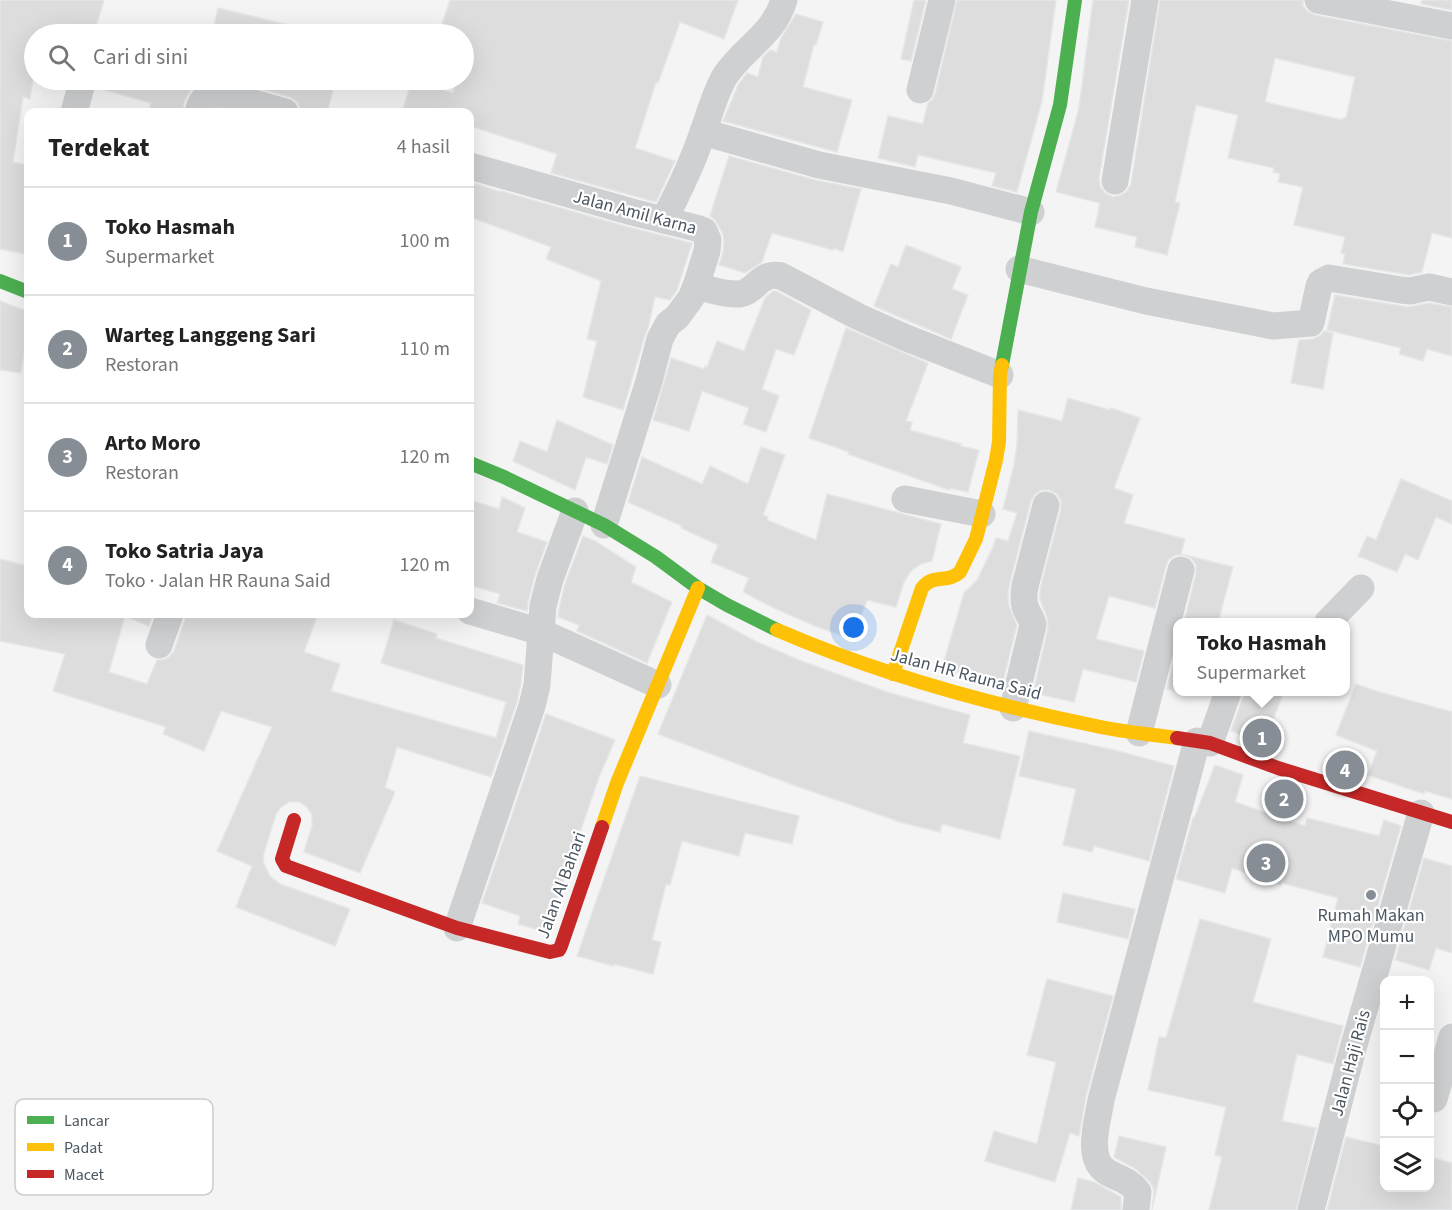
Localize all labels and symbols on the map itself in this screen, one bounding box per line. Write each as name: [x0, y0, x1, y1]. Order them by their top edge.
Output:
street label: Jalan Amil Karna: [570, 184, 699, 241]
your location: [839, 613, 868, 642]
street label: Jalan HR Rauna Said: [888, 642, 1044, 707]
pin: 1: [1242, 716, 1282, 760]
pin: 4: [1326, 748, 1364, 792]
pin: 2: [1264, 776, 1304, 822]
street label: Jalan Al Bahari: [531, 828, 592, 942]
pin: 3: [1246, 840, 1286, 886]
marker: Rumah Makan MPO Mumu: [1364, 888, 1378, 902]
place label: Rumah Makan MPO Mumu: [1317, 903, 1425, 949]
street label: Jalan Haji Rais: [1324, 1007, 1377, 1119]
legend: [15, 1099, 213, 1195]
text: Lancar: [64, 1110, 110, 1132]
text: Padat: [64, 1137, 103, 1159]
text: Macet: [64, 1164, 104, 1186]

